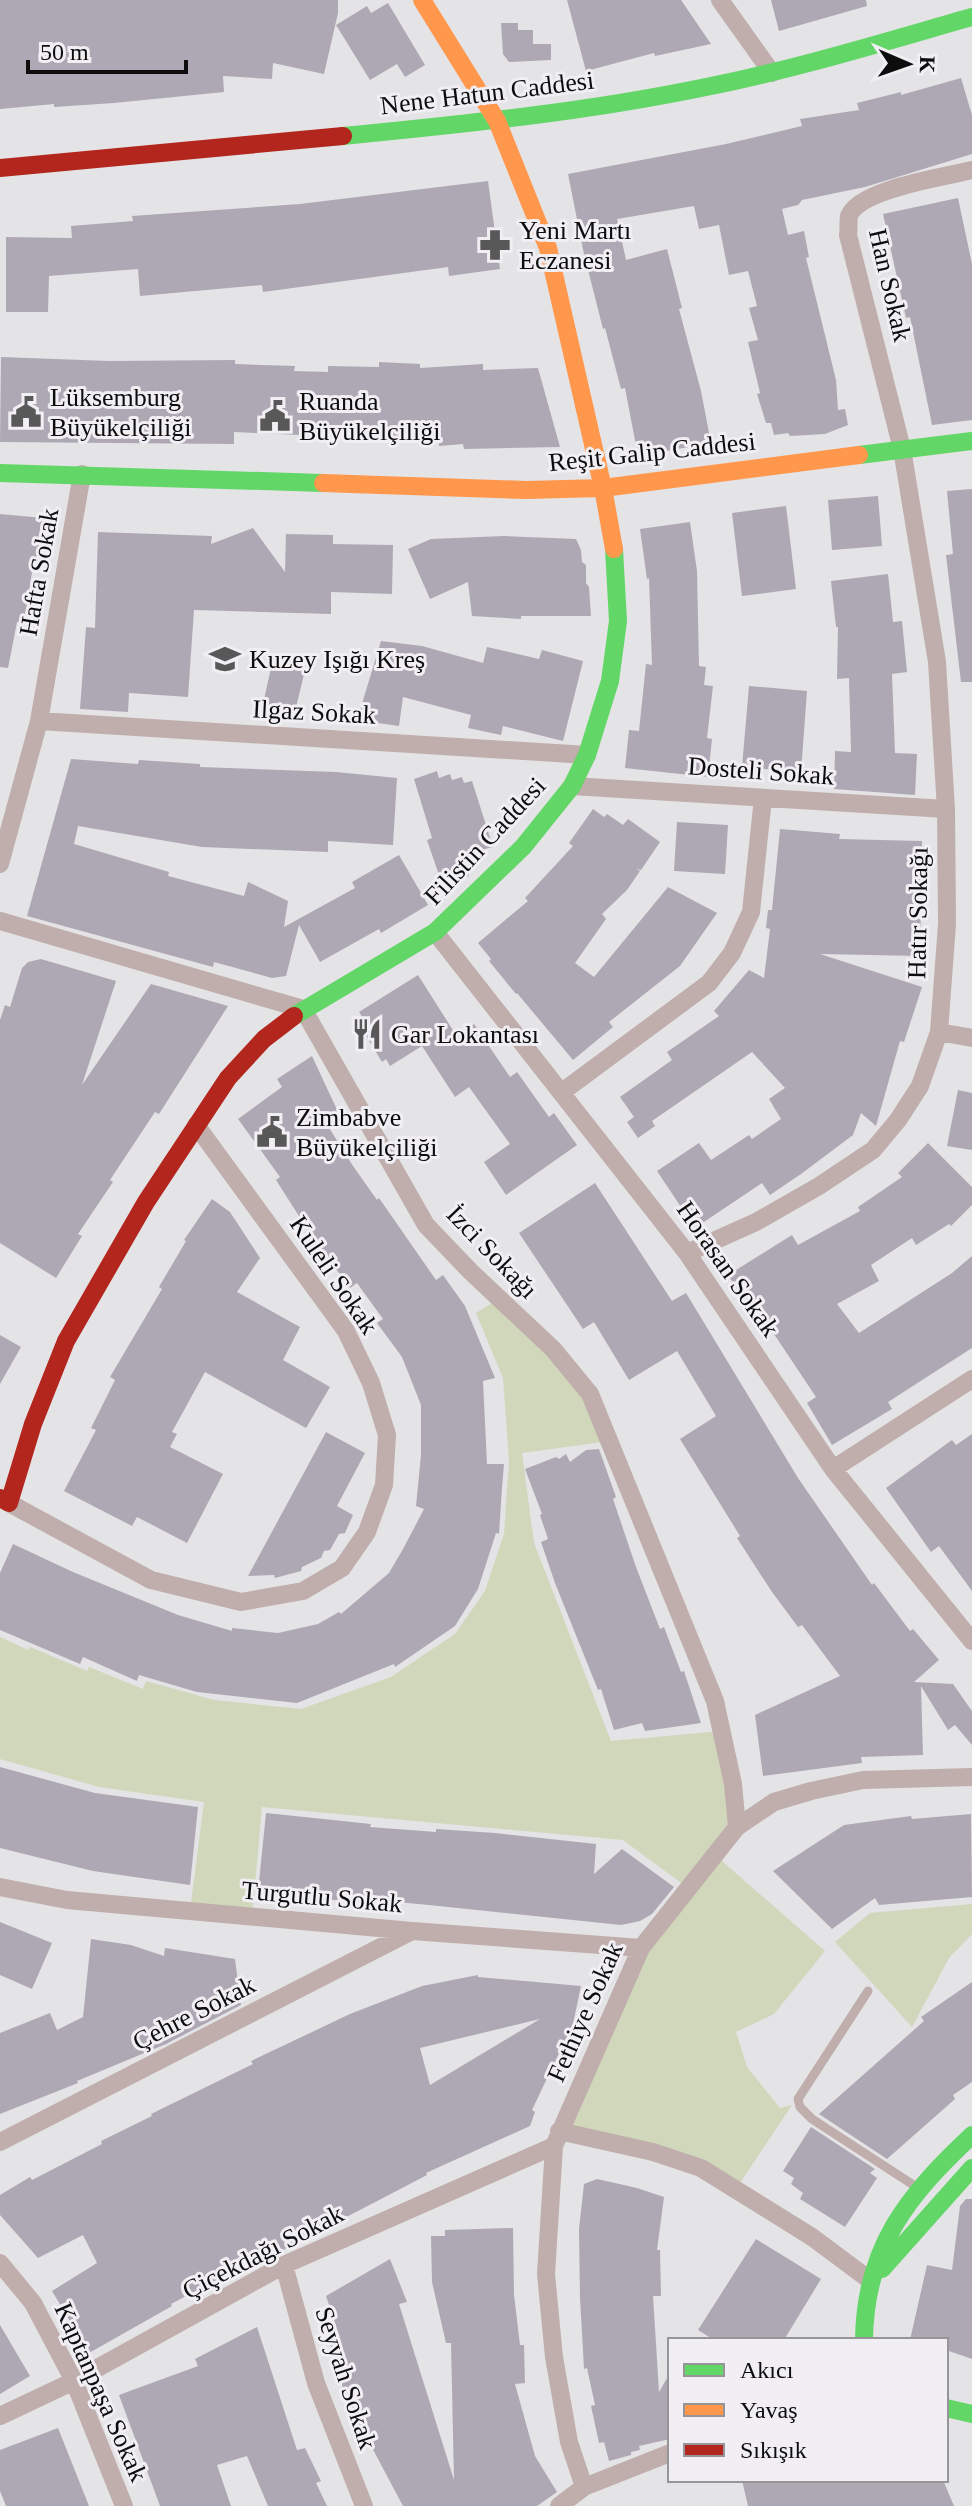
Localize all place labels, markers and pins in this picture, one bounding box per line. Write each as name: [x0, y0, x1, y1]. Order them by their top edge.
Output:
place label: Yeni Martı Eczanesi: [519, 216, 631, 275]
pharmacy icon: Yeni Martı Eczanesi: [478, 228, 512, 262]
place label: Lüksemburg Büyükelçiliği: [50, 383, 192, 442]
place label: Ruanda Büyükelçiliği: [299, 387, 441, 446]
public building icon: Lüksemburg Büyükelçiliği: [9, 395, 43, 429]
public building icon: Ruanda Büyükelçiliği: [258, 399, 292, 433]
school or university icon: Kuzey Işığı Kreş: [208, 642, 242, 676]
place label: Kuzey Işığı Kreş: [249, 645, 425, 674]
restaurant icon: Gar Lokantası: [350, 1017, 384, 1051]
place label: Gar Lokantası: [391, 1020, 539, 1049]
place label: Zimbabve Büyükelçiliği: [296, 1103, 438, 1162]
public building icon: Zimbabve Büyükelçiliği: [255, 1115, 289, 1149]

